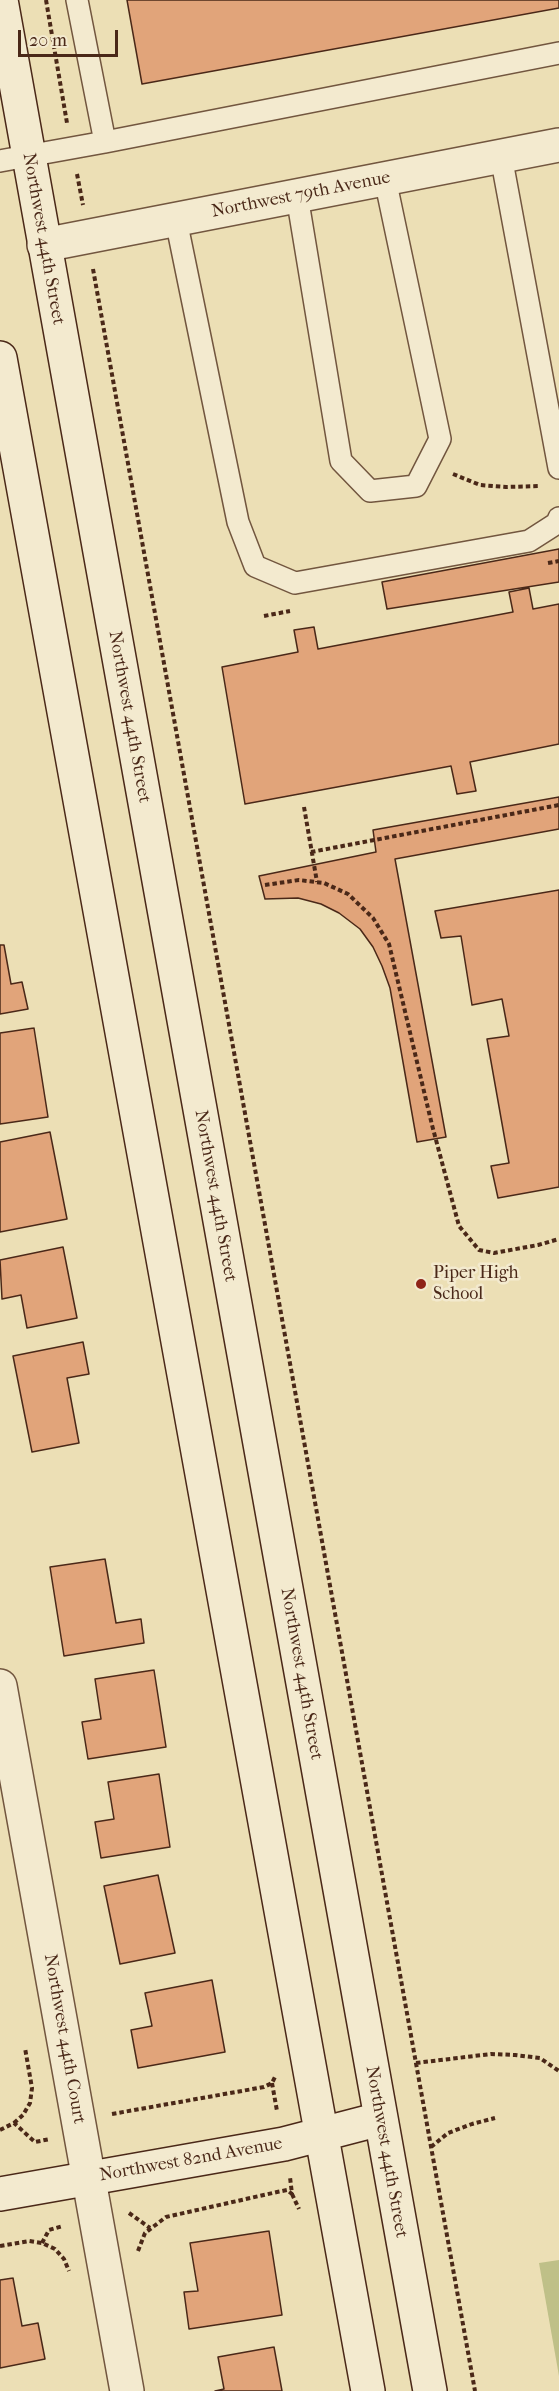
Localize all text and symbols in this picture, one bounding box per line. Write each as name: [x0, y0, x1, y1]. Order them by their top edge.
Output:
scale bar: [21, 18, 122, 56]
text: 20 m: [29, 30, 67, 51]
street label: Northwest 44th Street: [17, 151, 69, 327]
street label: Northwest 79th Avenue: [210, 167, 392, 223]
street label: Northwest 44th Street: [103, 629, 155, 805]
street label: Northwest 44th Street: [189, 1108, 241, 1284]
place label: Piper High School: [433, 1263, 519, 1306]
marker: Piper High School: [414, 1277, 428, 1291]
street label: Northwest 44th Street: [275, 1586, 327, 1762]
street label: Northwest 44th Court: [38, 1952, 90, 2126]
street label: Northwest 44th Street: [360, 2064, 412, 2240]
street label: Northwest 82nd Avenue: [98, 2133, 284, 2187]

